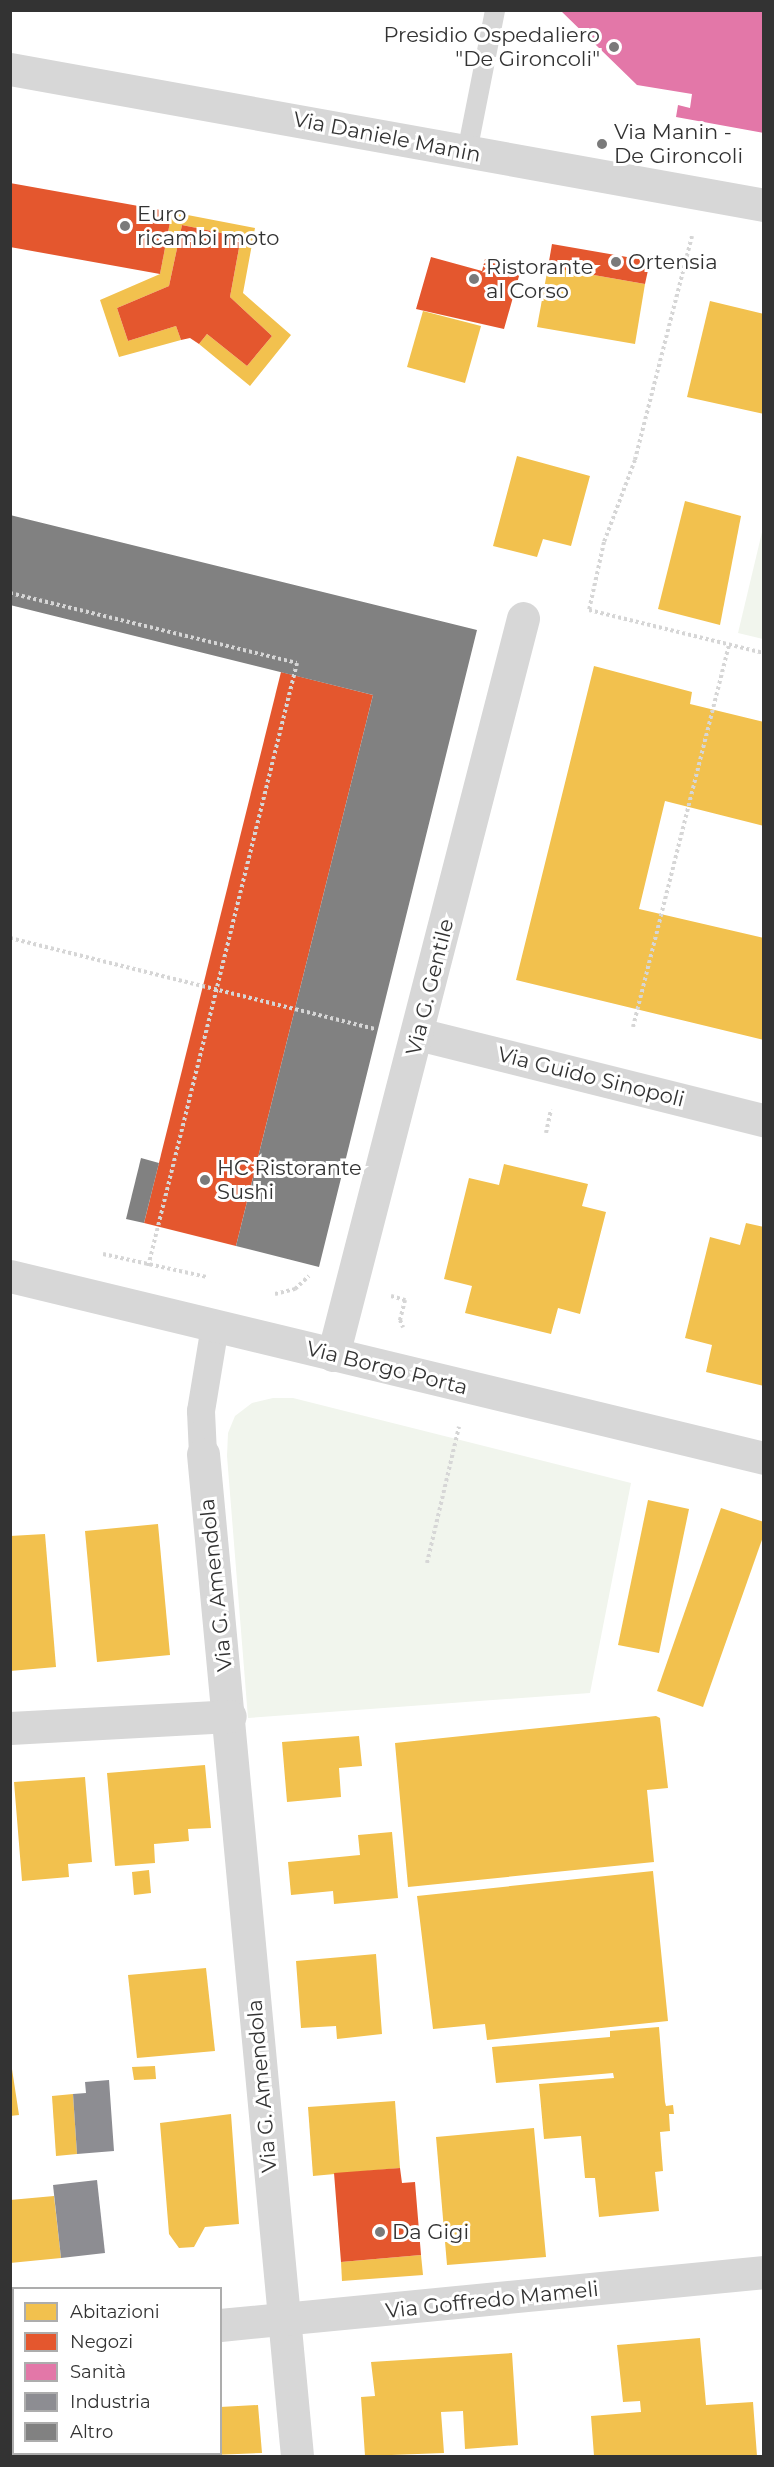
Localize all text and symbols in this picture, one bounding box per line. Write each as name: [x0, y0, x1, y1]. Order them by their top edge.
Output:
place label: Presidio Ospedaliero "De Gironcoli": [383, 22, 600, 72]
marker: Presidio Ospedaliero "De Gironcoli": [605, 38, 623, 56]
street label: Via Daniele Manin: [291, 106, 483, 168]
place label: Via Manin - De Gironcoli: [614, 119, 743, 169]
marker: Via Manin - De Gironcoli: [595, 137, 609, 151]
place label: Euro ricambi moto: [137, 201, 280, 251]
marker: Euro ricambi moto: [118, 219, 132, 233]
place label: Ortensia: [628, 249, 718, 275]
place label: Ristorante al Corso: [486, 254, 593, 304]
marker: Ortensia: [609, 255, 623, 269]
marker: Ristorante al Corso: [467, 272, 481, 286]
street label: Via G. Gentile: [401, 916, 459, 1058]
street label: Via Guido Sinopoli: [495, 1042, 687, 1112]
place label: HC Ristorante Sushi: [217, 1155, 362, 1205]
marker: HC Ristorante Sushi: [198, 1173, 212, 1187]
street label: Via Borgo Porta: [304, 1336, 470, 1400]
street label: Via G. Amendola: [194, 1497, 238, 1673]
street label: Via G. Amendola: [242, 1998, 282, 2174]
place label: Da Gigi: [392, 2219, 469, 2245]
marker: Da Gigi: [373, 2225, 387, 2239]
street label: Via Goffredo Mameli: [384, 2276, 600, 2324]
legend: [12, 2287, 222, 2455]
text: Abitazioni: [70, 2301, 160, 2323]
text: Negozi: [70, 2331, 133, 2353]
text: Sanità: [70, 2361, 126, 2383]
text: Industria: [70, 2391, 151, 2413]
text: Altro: [70, 2421, 113, 2443]

